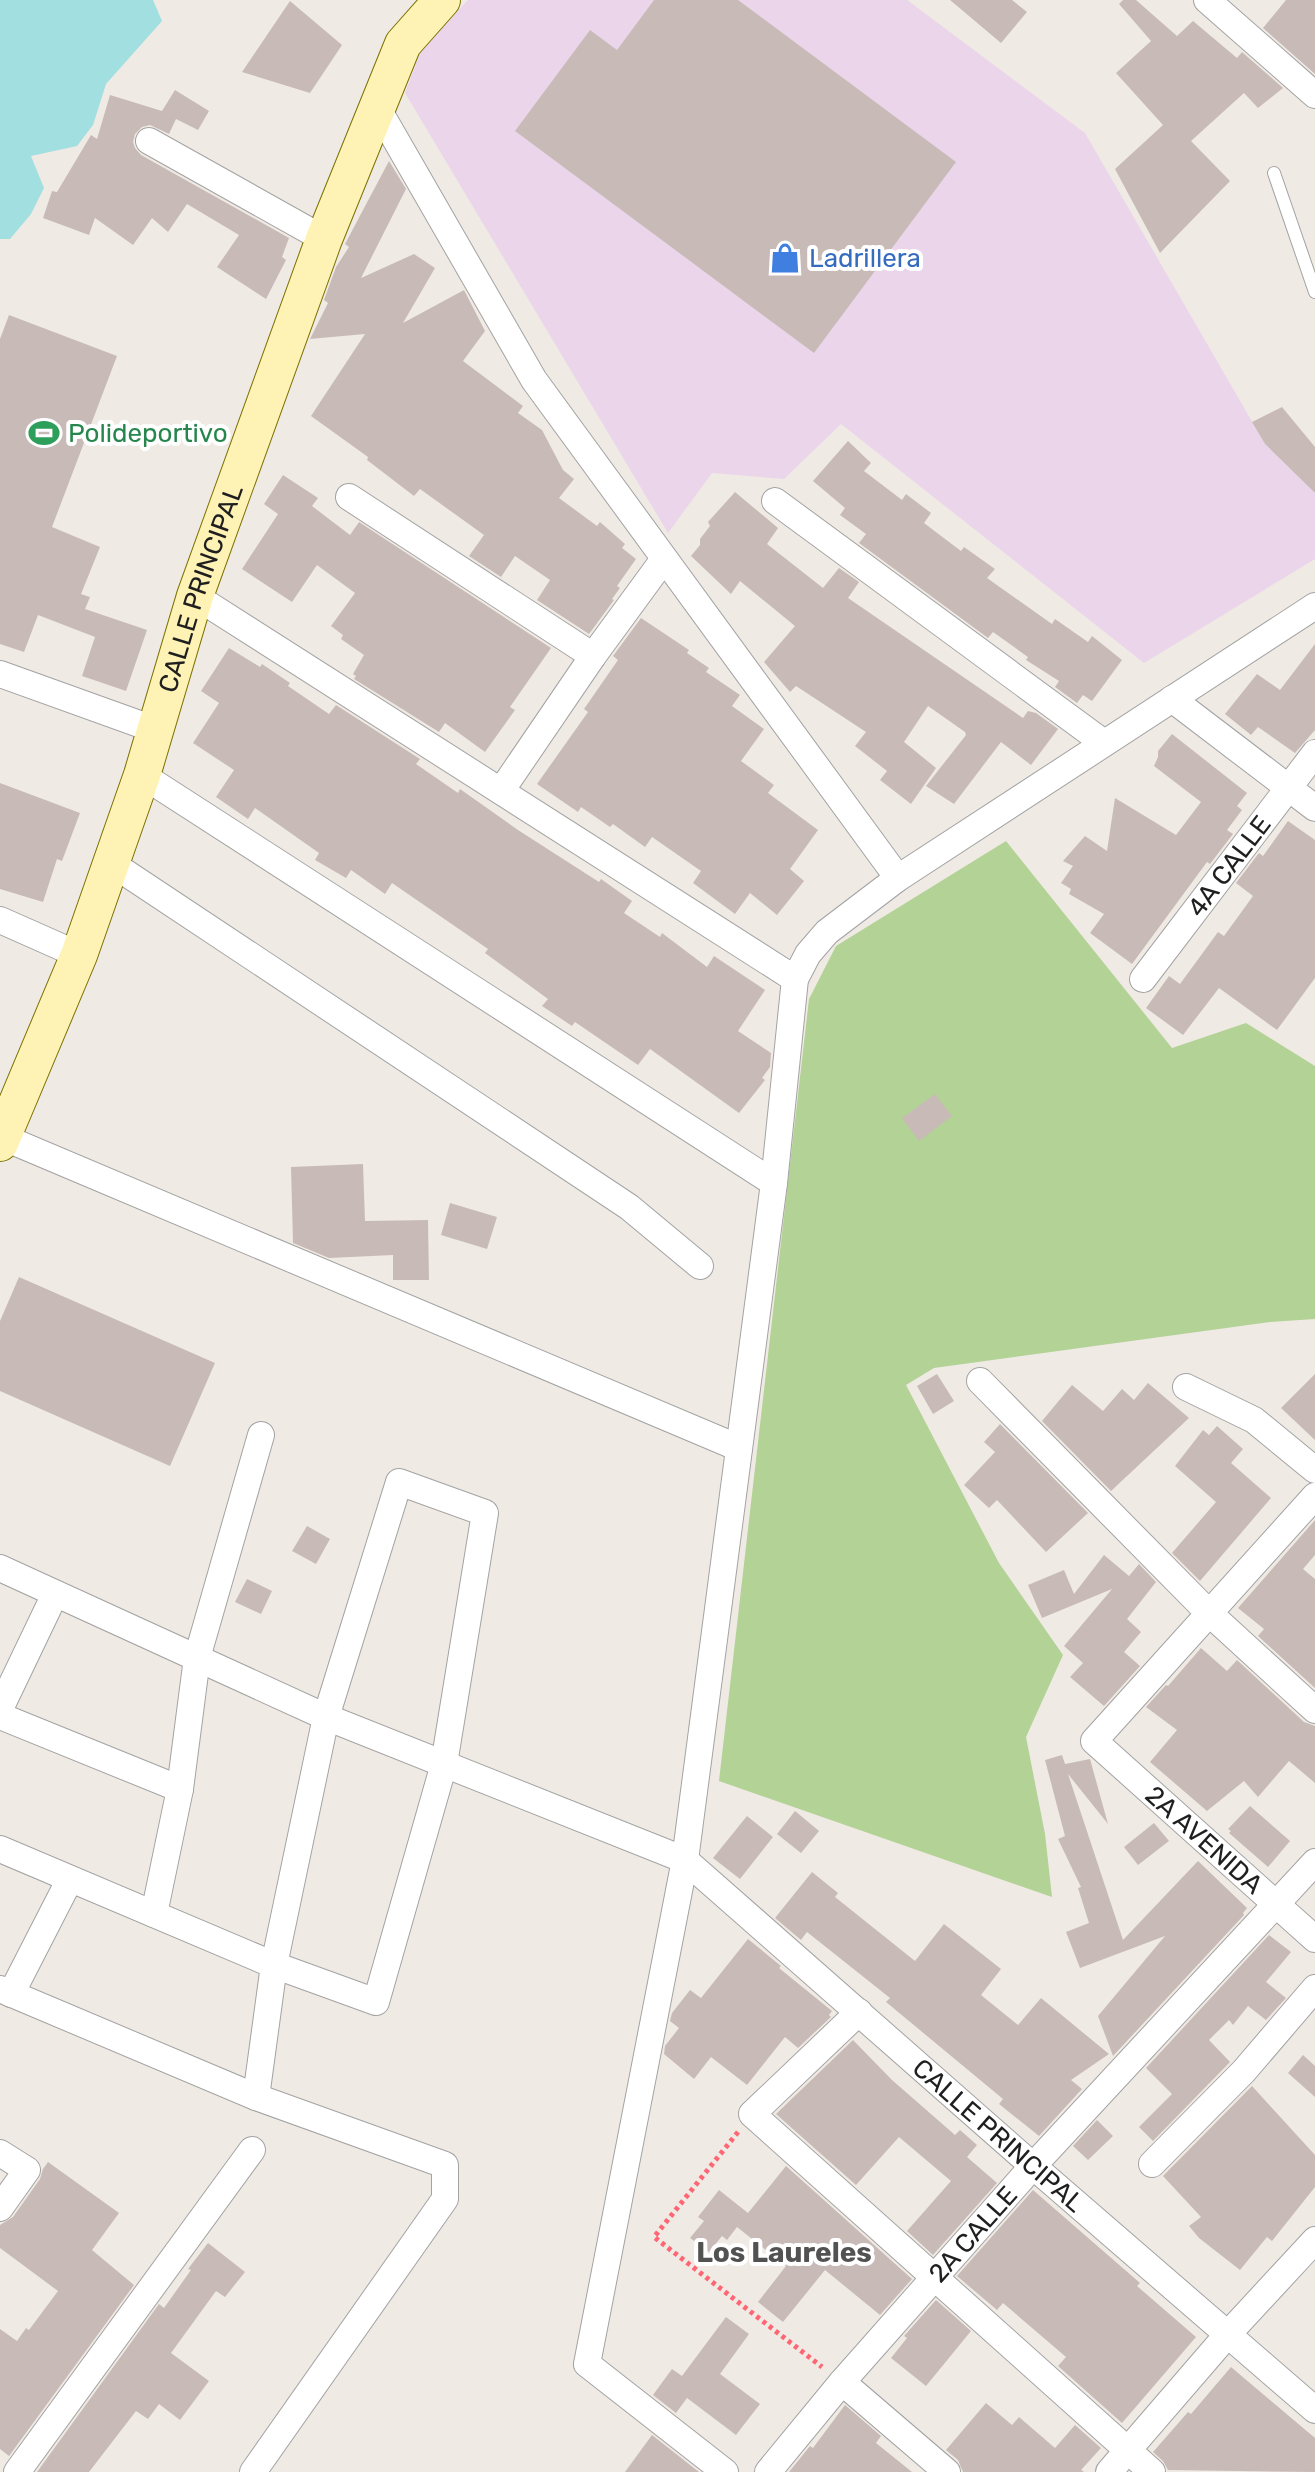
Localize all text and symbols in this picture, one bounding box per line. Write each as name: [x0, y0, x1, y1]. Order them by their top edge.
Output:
shop icon: Ladrillera: [768, 241, 802, 275]
place label: Ladrillera: [809, 243, 921, 274]
sports icon: Polideportivo: [27, 416, 61, 450]
place label: Polideportivo: [68, 418, 228, 449]
street label: CALLE PRINCIPAL: [152, 480, 250, 696]
street label: 4A CALLE: [1181, 810, 1278, 923]
street label: 2A AVENIDA: [1139, 1780, 1269, 1901]
street label: CALLE PRINCIPAL: [906, 2053, 1090, 2219]
street label: 2A CALLE: [923, 2180, 1024, 2289]
district label: Los Laureles: [696, 2236, 872, 2269]

